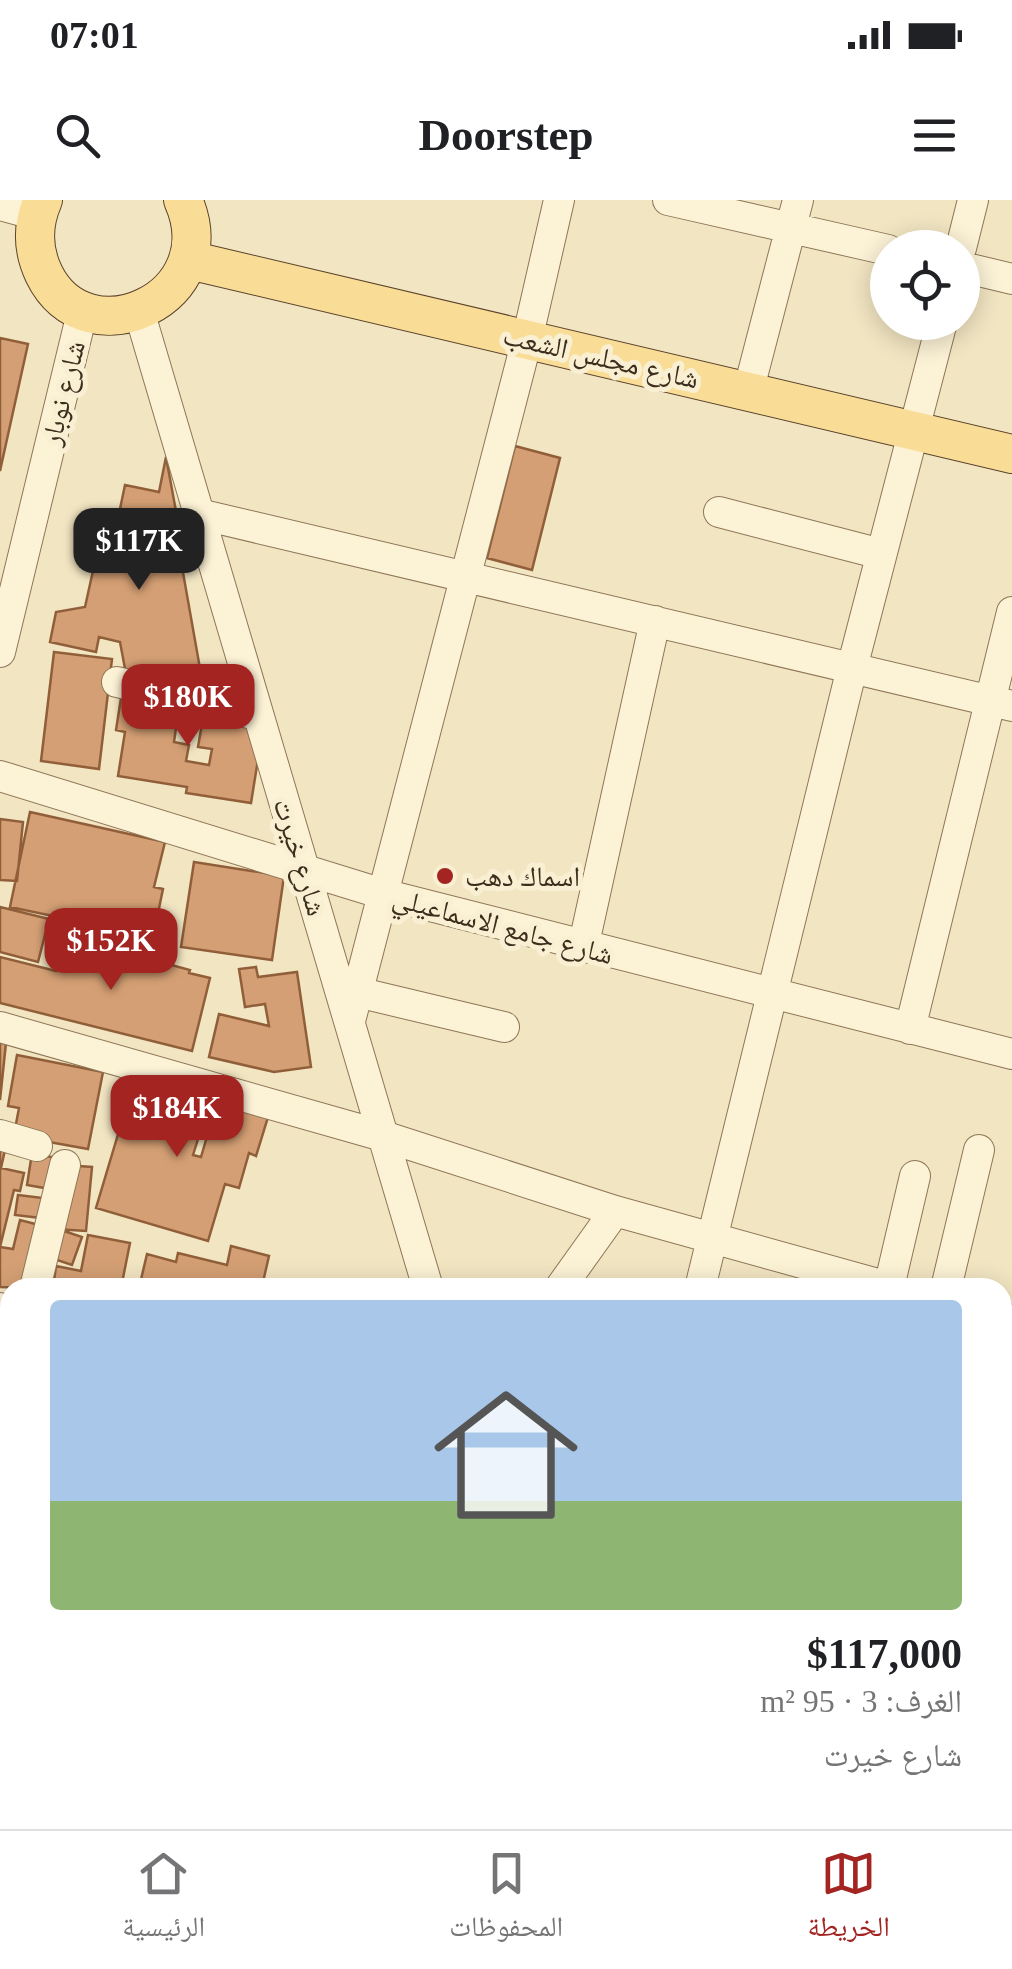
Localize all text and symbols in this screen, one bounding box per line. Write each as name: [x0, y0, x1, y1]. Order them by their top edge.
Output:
text: 07:01: [50, 14, 139, 56]
icon: search: [50, 108, 105, 163]
icon: menu: [907, 108, 962, 163]
text: Doorstep: [419, 110, 593, 160]
map controls: [870, 230, 980, 340]
button: locate: [870, 230, 980, 340]
street label: شارع مجلس الشعب: [500, 319, 702, 397]
street label: شارع نوبار: [35, 338, 93, 450]
pin: $117K: [69, 508, 209, 593]
text: $117K: [95, 522, 183, 558]
pin: $180K: [118, 664, 258, 749]
text: $180K: [144, 678, 232, 714]
street label: شارع خيرت: [266, 795, 333, 920]
place label: اسماك دهب: [465, 861, 580, 892]
marker: اسماك دهب: [434, 865, 456, 887]
street label: شارع جامع الاسماعيلي: [388, 882, 617, 977]
pin: $152K: [41, 908, 181, 993]
text: $152K: [67, 922, 155, 958]
pin: $184K: [107, 1075, 247, 1160]
text: $184K: [133, 1089, 221, 1125]
icon: home: [416, 1365, 596, 1545]
text: $117,000: [807, 1631, 962, 1677]
text: الغرف: 3 · 95 m²: [760, 1683, 962, 1719]
text: شارع خيرت: [824, 1737, 962, 1773]
tab: الرئيسية: [122, 1846, 205, 1954]
tab: المحفوظات: [449, 1846, 563, 1954]
tab: الخريطة: [807, 1846, 890, 1954]

